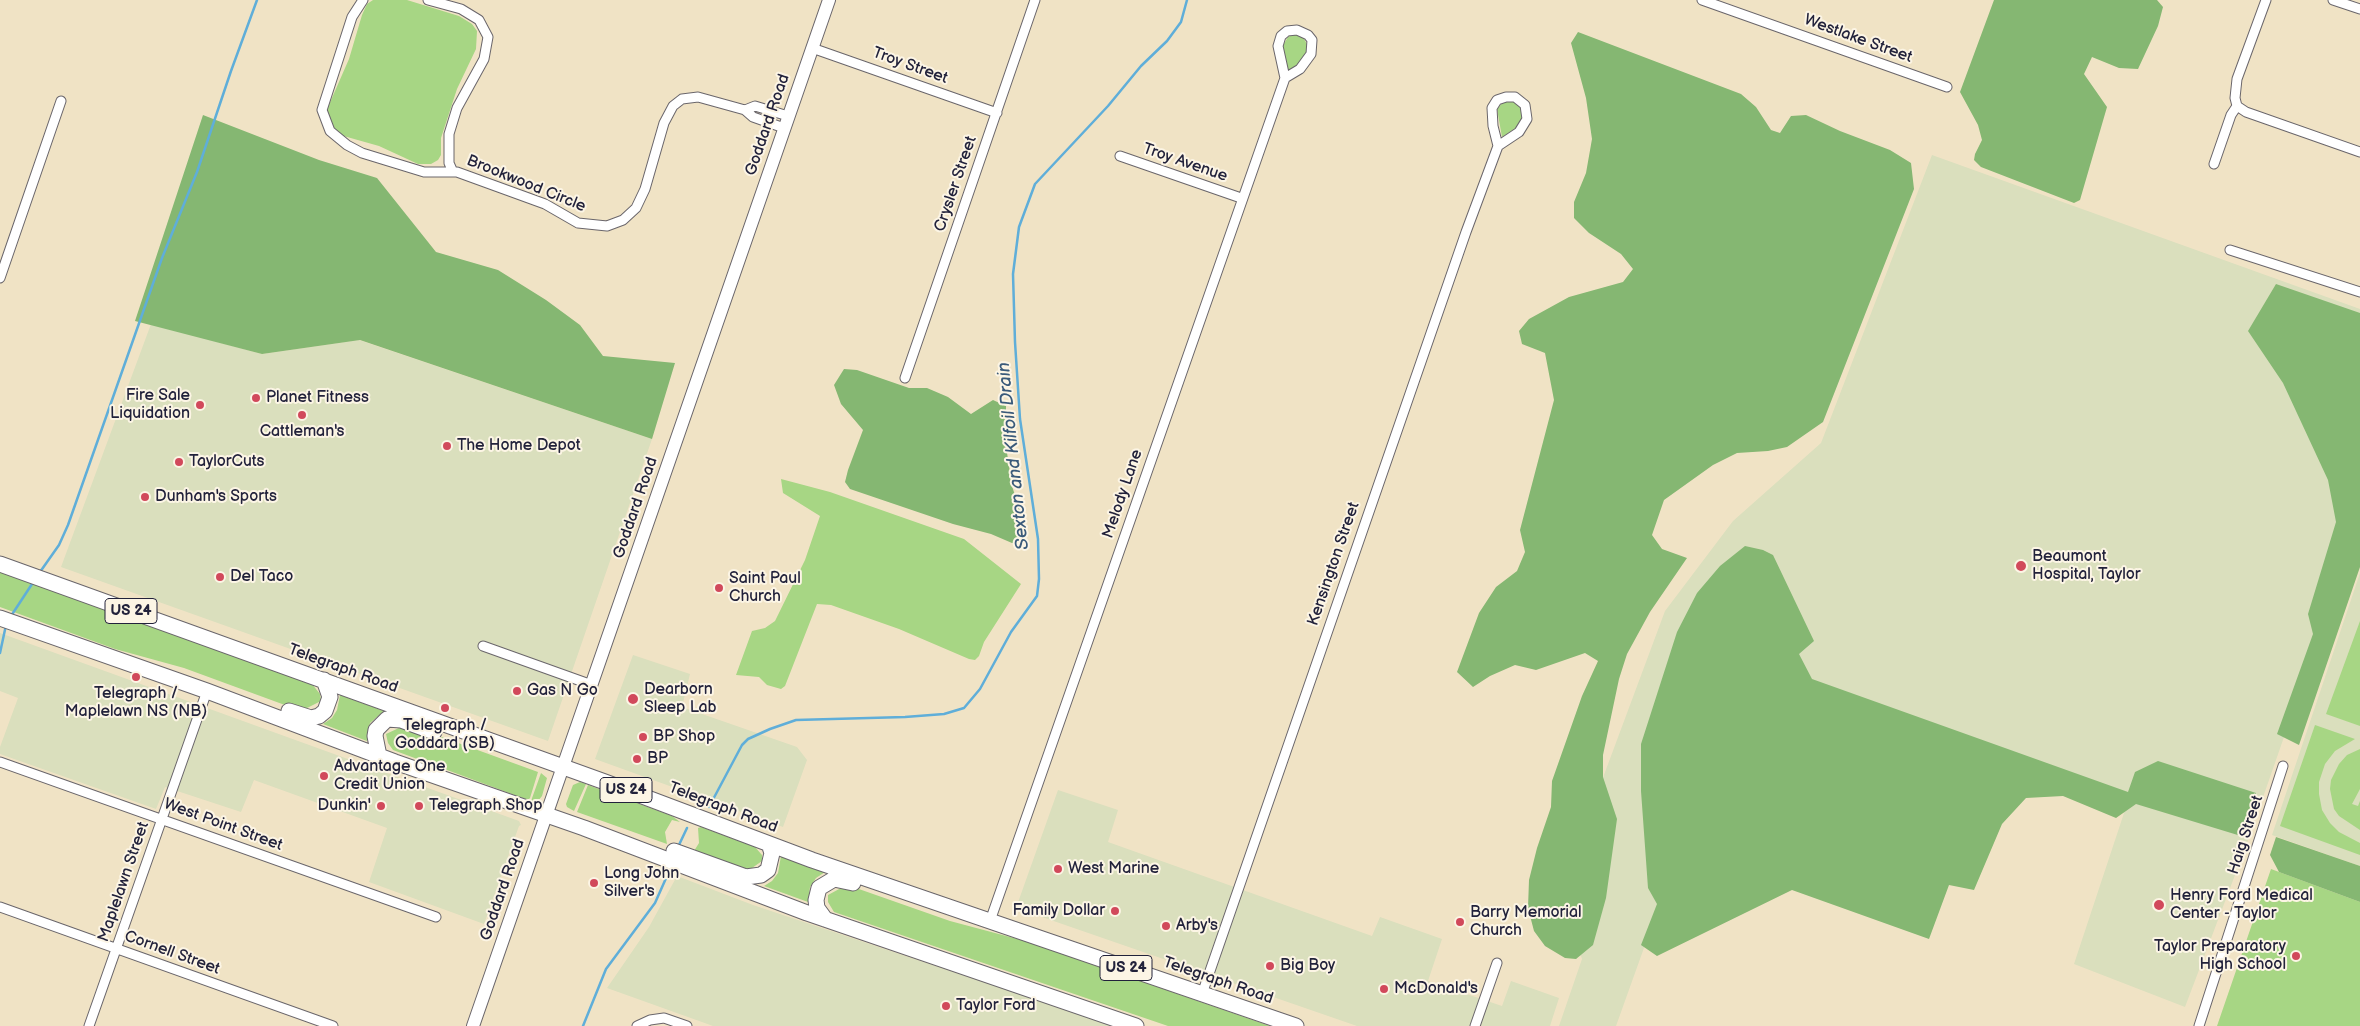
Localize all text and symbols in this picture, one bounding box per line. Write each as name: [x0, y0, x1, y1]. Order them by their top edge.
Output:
street label: Westlake Street: [1801, 11, 1915, 67]
street label: Troy Street: [870, 44, 950, 88]
street label: Goddard Road: [742, 72, 794, 178]
street label: Crysler Street: [931, 134, 981, 234]
street label: Troy Avenue: [1140, 140, 1230, 186]
street label: Brookwood Circle: [464, 151, 588, 217]
water label: Sexton and Kilfoil Drain: [993, 361, 1035, 551]
place label: Fire Sale Liquidation: [110, 386, 190, 424]
place label: Planet Fitness: [266, 388, 369, 408]
marker: Planet Fitness: [250, 392, 262, 404]
marker: Fire Sale Liquidation: [194, 399, 206, 411]
marker: Cattleman's: [296, 409, 308, 421]
place label: Cattleman's: [260, 422, 344, 442]
place label: The Home Depot: [457, 436, 581, 456]
marker: The Home Depot: [441, 440, 453, 452]
street label: Melody Lane: [1099, 447, 1147, 541]
place label: TaylorCuts: [189, 452, 265, 472]
street label: Goddard Road: [610, 455, 662, 561]
marker: TaylorCuts: [173, 456, 185, 468]
place label: Dunham's Sports: [155, 487, 277, 507]
marker: Dunham's Sports: [139, 491, 151, 503]
street label: Kensington Street: [1304, 500, 1364, 628]
place label: Beaumont Hospital, Taylor: [2032, 547, 2141, 585]
marker: Beaumont Hospital, Taylor: [2014, 559, 2028, 573]
place label: Del Taco: [230, 567, 293, 587]
place label: Saint Paul Church: [729, 569, 801, 607]
marker: Del Taco: [214, 571, 226, 583]
marker: Saint Paul Church: [713, 582, 725, 594]
road number: US 24: [105, 598, 157, 624]
street label: Telegraph Road: [286, 640, 400, 698]
marker: Telegraph / Maplelawn NS (NB): [130, 671, 142, 683]
place label: Dearborn Sleep Lab: [644, 680, 716, 718]
place label: Gas N Go: [527, 681, 598, 701]
place label: Telegraph / Maplelawn NS (NB): [65, 684, 207, 722]
marker: Gas N Go: [511, 685, 523, 697]
marker: Dearborn Sleep Lab: [626, 692, 640, 706]
marker: Telegraph / Goddard (SB): [439, 702, 451, 714]
place label: Telegraph / Goddard (SB): [395, 716, 495, 754]
place label: BP Shop: [653, 727, 715, 747]
marker: BP Shop: [637, 731, 649, 743]
place label: BP: [647, 749, 668, 769]
marker: BP: [631, 753, 643, 765]
place label: Advantage One Credit Union: [334, 757, 445, 795]
marker: Advantage One Credit Union: [318, 770, 330, 782]
road number: US 24: [600, 778, 652, 802]
street label: Telegraph Road: [666, 778, 780, 838]
street label: Haig Street: [2224, 793, 2268, 877]
street label: West Point Street: [161, 795, 285, 855]
place label: Dunkin': [318, 796, 371, 816]
place label: Telegraph Shop: [429, 796, 542, 816]
marker: Dunkin': [375, 800, 387, 812]
marker: Telegraph Shop: [413, 800, 425, 812]
street label: Maplelawn Street: [94, 819, 154, 945]
street label: Goddard Road: [477, 837, 529, 943]
place label: West Marine: [1068, 859, 1159, 879]
marker: West Marine: [1052, 863, 1064, 875]
place label: Long John Silver's: [604, 864, 679, 902]
marker: Long John Silver's: [588, 877, 600, 889]
place label: Henry Ford Medical Center - Taylor: [2170, 886, 2313, 924]
marker: Henry Ford Medical Center - Taylor: [2152, 898, 2166, 912]
place label: Family Dollar: [1012, 901, 1105, 921]
place label: Barry Memorial Church: [1470, 903, 1582, 941]
marker: Family Dollar: [1109, 905, 1121, 917]
place label: Arby's: [1176, 916, 1218, 936]
marker: Barry Memorial Church: [1454, 916, 1466, 928]
marker: Arby's: [1160, 920, 1172, 932]
street label: Cornell Street: [122, 927, 222, 979]
place label: Taylor Preparatory High School: [2154, 937, 2286, 975]
marker: Taylor Preparatory High School: [2290, 950, 2302, 962]
street label: Telegraph Road: [1160, 953, 1276, 1009]
road number: US 24: [1100, 956, 1152, 980]
place label: Big Boy: [1280, 956, 1335, 976]
marker: Big Boy: [1264, 960, 1276, 972]
place label: McDonald's: [1394, 979, 1478, 999]
marker: McDonald's: [1378, 983, 1390, 995]
place label: Taylor Ford: [956, 996, 1036, 1016]
marker: Taylor Ford: [940, 1000, 952, 1012]

